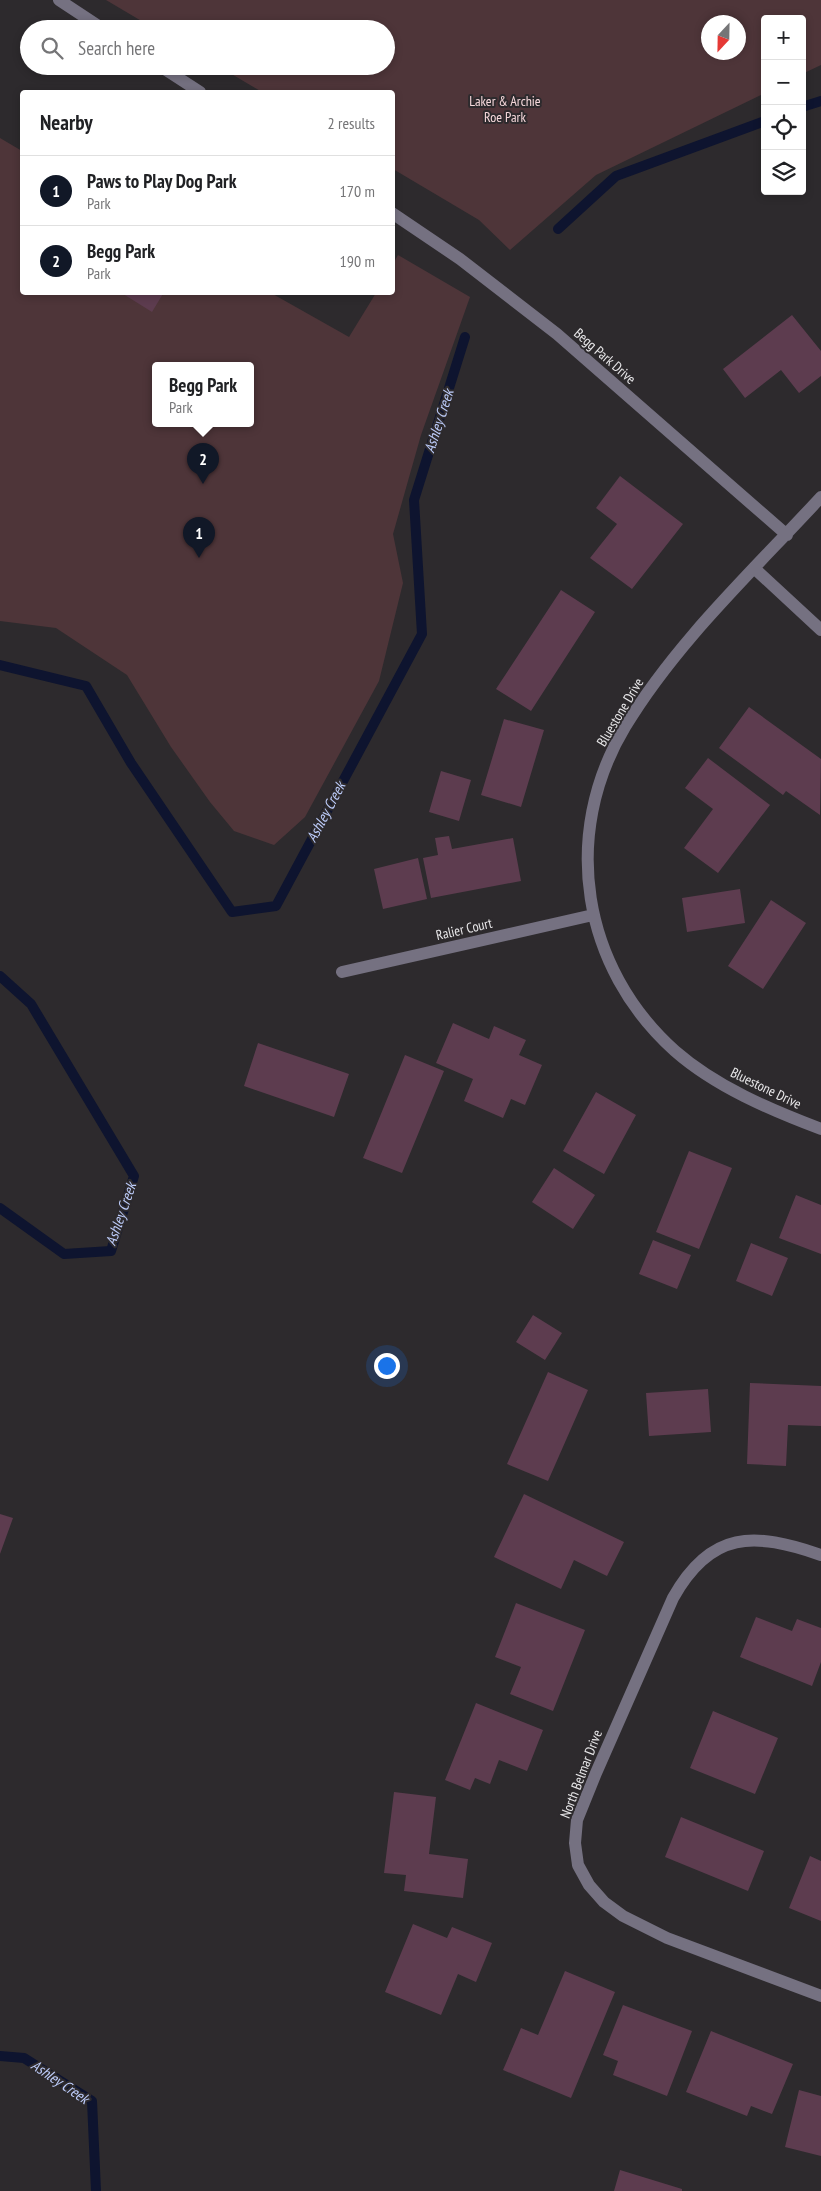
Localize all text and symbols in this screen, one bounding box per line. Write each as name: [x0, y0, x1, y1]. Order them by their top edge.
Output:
north arrow: [701, 15, 746, 60]
map controls: [761, 15, 806, 195]
button: +: [761, 15, 806, 60]
search box: [20, 20, 395, 75]
icon: search: [38, 34, 66, 62]
text: Search here: [78, 36, 155, 60]
button: −: [761, 60, 806, 105]
park label: Laker & Archie Roe Park: [469, 92, 541, 126]
button: locate: [761, 105, 806, 150]
text: Nearby: [40, 109, 93, 136]
text: 2 results: [328, 113, 375, 133]
button: layers: [761, 150, 806, 195]
text: Paws to Play Dog Park: [87, 169, 236, 193]
text: 1: [52, 181, 60, 201]
text: 170 m: [340, 181, 375, 201]
text: Park: [87, 193, 111, 213]
text: Begg Park: [87, 239, 155, 263]
text: 2: [52, 251, 60, 271]
text: 190 m: [340, 251, 375, 271]
text: Park: [87, 263, 111, 283]
street label: Begg Park Drive: [570, 324, 640, 388]
popup: [152, 362, 254, 427]
text: Begg Park: [169, 373, 237, 397]
water label: Ashley Creek: [419, 385, 458, 455]
text: Park: [169, 397, 193, 417]
pin: 2: [187, 443, 219, 484]
pin: 1: [183, 517, 215, 558]
street label: Bluestone Drive: [593, 674, 648, 749]
water label: Ashley Creek: [302, 776, 350, 845]
street label: Ralier Court: [434, 914, 494, 944]
street label: Bluestone Drive: [728, 1063, 805, 1113]
water label: Ashley Creek: [101, 1178, 141, 1248]
your location: [374, 1353, 400, 1379]
street label: North Belmar Drive: [556, 1727, 606, 1821]
water label: Ashley Creek: [28, 2055, 95, 2109]

